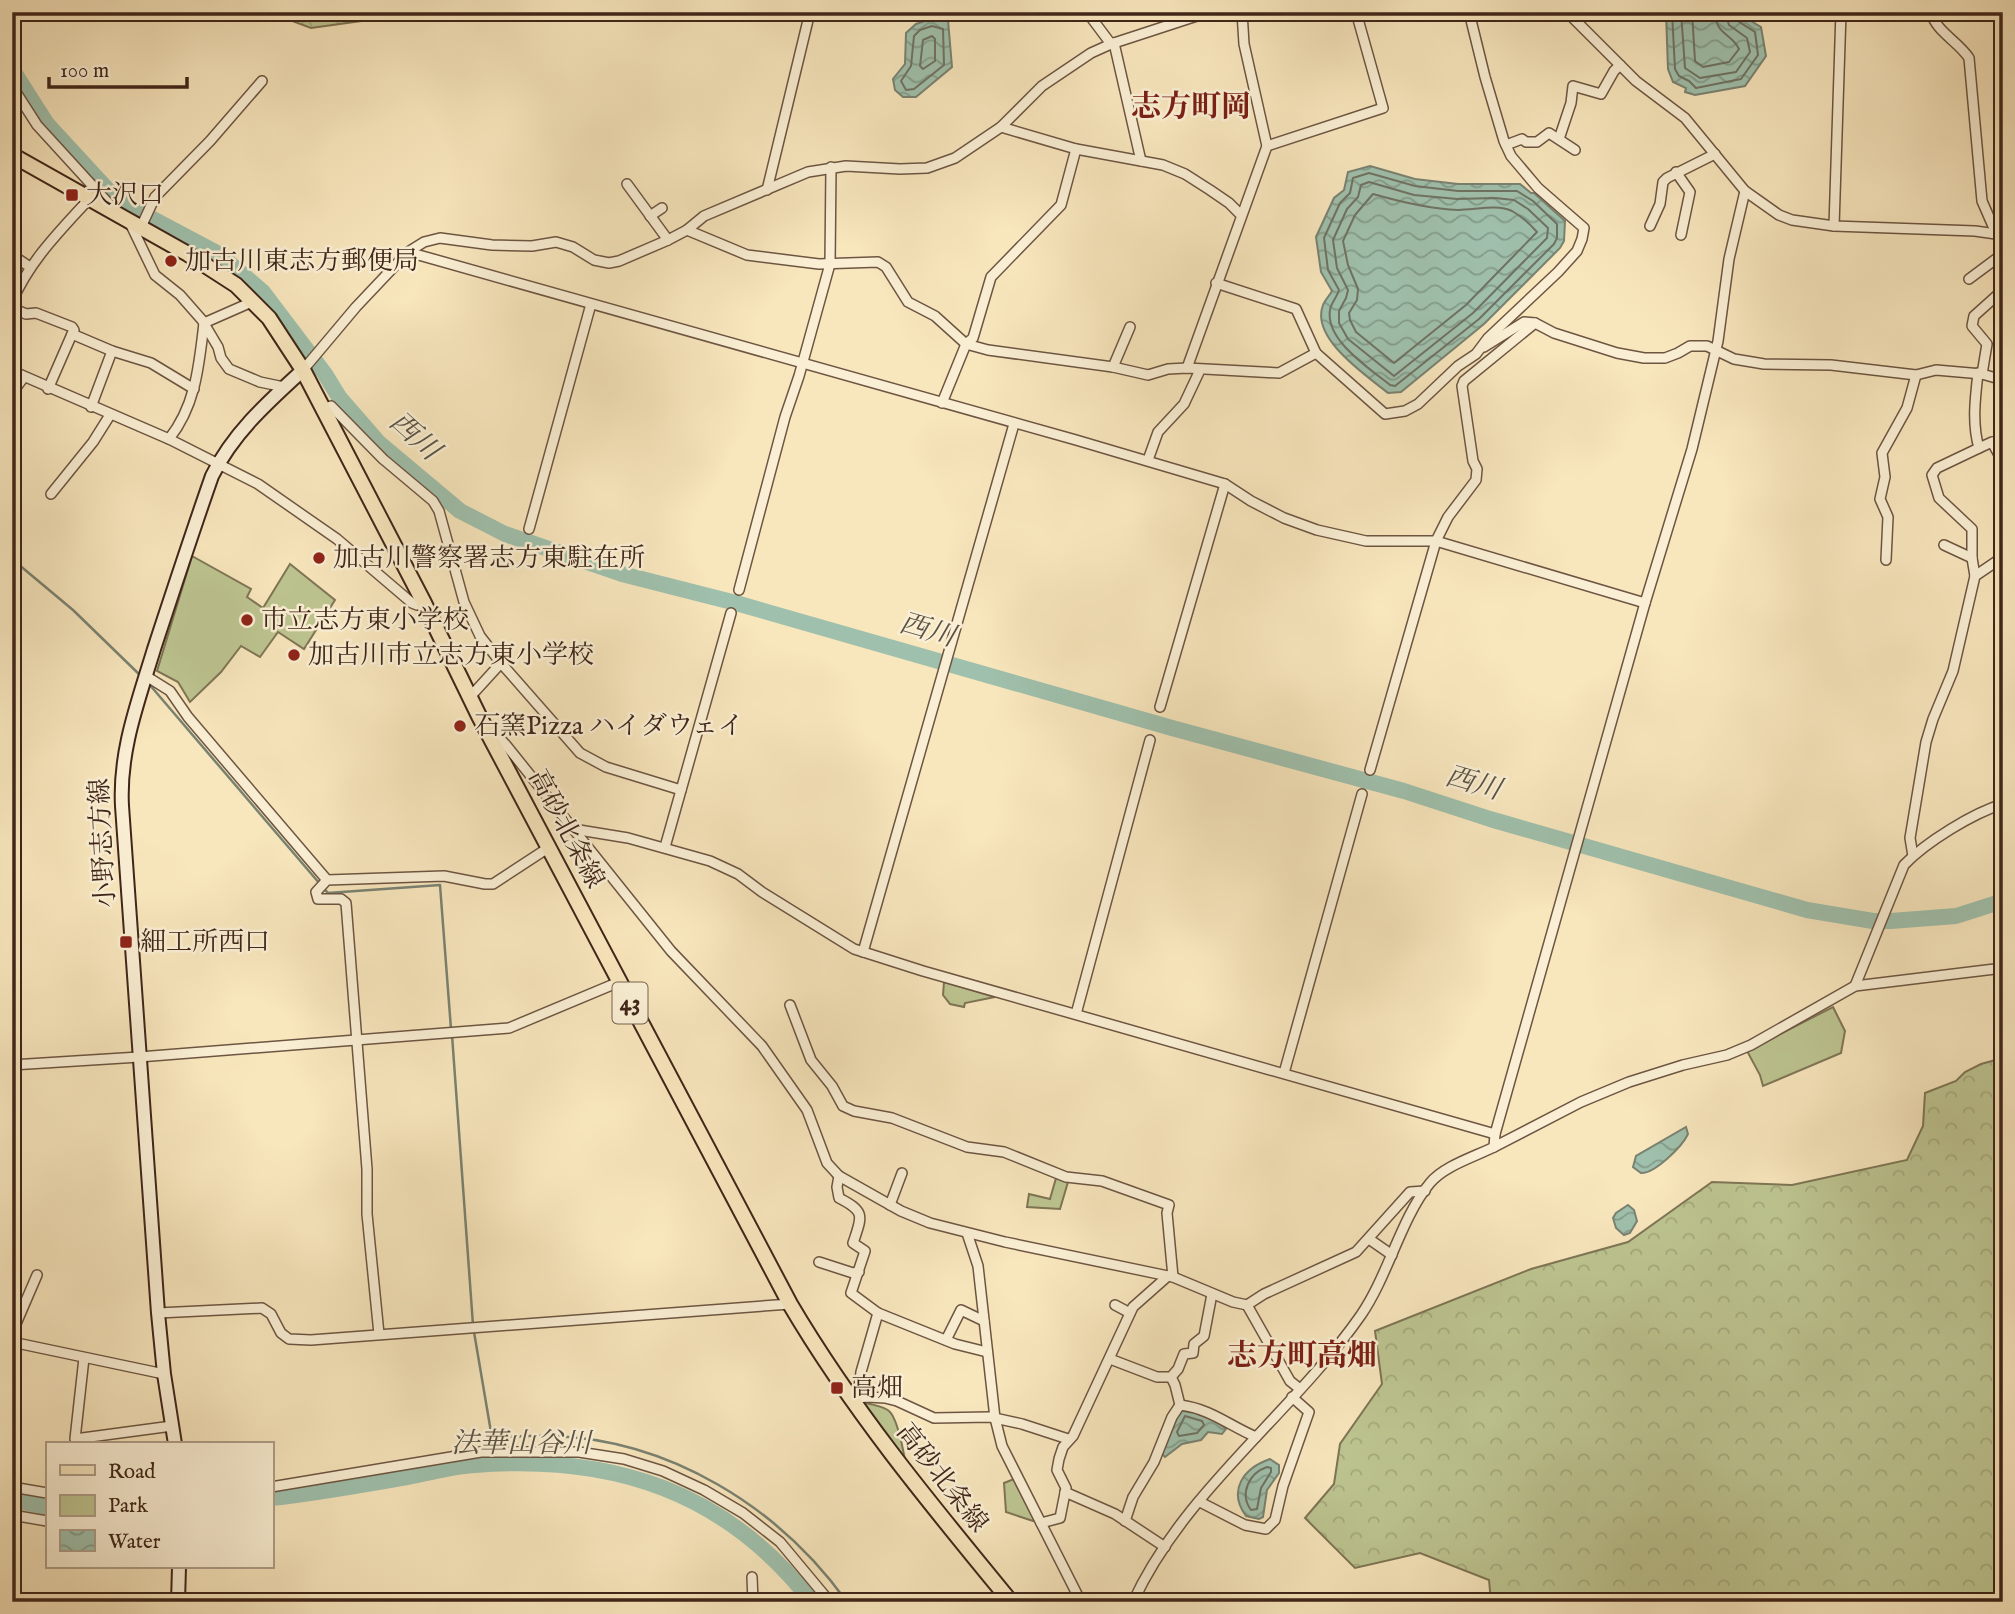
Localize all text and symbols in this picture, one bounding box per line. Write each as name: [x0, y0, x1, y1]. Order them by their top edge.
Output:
scale bar: [49, 46, 187, 90]
text: 100 m: [60, 58, 109, 85]
district label: 志方町岡: [1131, 89, 1251, 127]
place label: 大沢口: [86, 179, 164, 212]
marker: 大沢口: [64, 187, 80, 203]
place label: 加古川東志方郵便局: [185, 245, 419, 278]
marker: 加古川東志方郵便局: [163, 253, 179, 269]
water label: 西川: [381, 405, 449, 471]
place label: 加古川警察署志方東駐在所: [333, 542, 645, 575]
marker: 加古川警察署志方東駐在所: [311, 550, 327, 566]
place label: 市立志方東小学校: [261, 604, 469, 637]
water label: 西川: [895, 606, 962, 656]
marker: 市立志方東小学校: [239, 612, 255, 628]
place label: 加古川市立志方東小学校: [308, 639, 594, 672]
marker: 加古川市立志方東小学校: [286, 647, 302, 663]
place label: 石窯Pizza ハイダウェイ: [474, 710, 744, 743]
marker: 石窯Pizza ハイダウェイ: [452, 718, 468, 734]
water label: 西川: [1441, 759, 1508, 809]
street label: 高砂北条線: [521, 764, 611, 894]
street label: 小野志方線: [83, 777, 123, 909]
place label: 細工所西口: [140, 926, 270, 959]
marker: 細工所西口: [118, 934, 134, 950]
road number: 43: [612, 982, 648, 1023]
district label: 志方町高畑: [1227, 1338, 1377, 1376]
place label: 高畑: [851, 1372, 903, 1405]
marker: 高畑: [829, 1380, 845, 1396]
street label: 高砂北条線: [889, 1417, 995, 1539]
water label: 法華山谷川: [451, 1427, 594, 1462]
legend: [46, 1442, 273, 1568]
text: Road: [108, 1459, 156, 1486]
text: Park: [108, 1493, 149, 1520]
text: Water: [108, 1529, 161, 1556]

